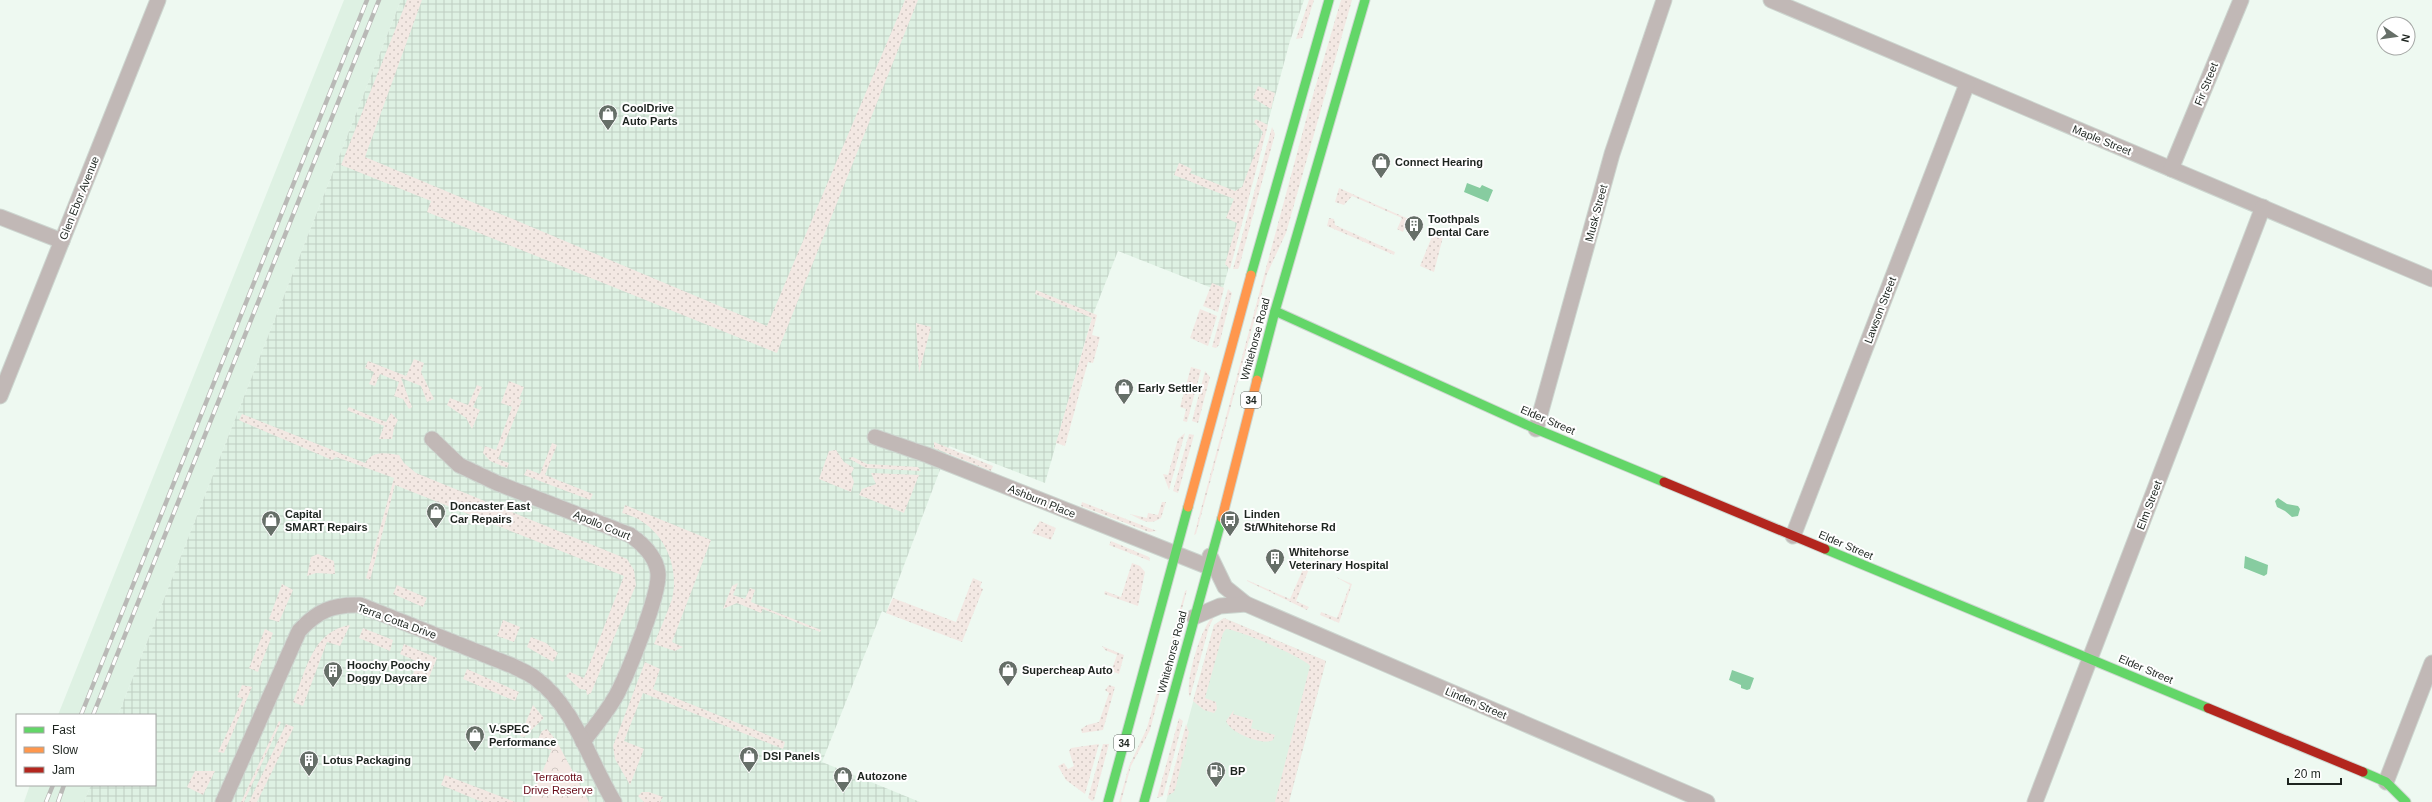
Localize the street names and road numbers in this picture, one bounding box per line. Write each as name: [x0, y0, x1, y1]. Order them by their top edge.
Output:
street label: Fir Street: [2192, 61, 2220, 107]
street label: Maple Street: [2071, 123, 2133, 157]
street label: Glen Ebor Avenue: [57, 154, 101, 242]
street label: Musk Street: [1583, 183, 1609, 243]
street label: Lawson Street: [1862, 275, 1898, 345]
street label: Whitehorse Road: [1238, 296, 1272, 382]
road number: 34: [1241, 392, 1261, 408]
street label: Elder Street: [1519, 403, 1577, 437]
street label: Elm Street: [2134, 479, 2164, 531]
street label: Ashburn Place: [1007, 482, 1077, 520]
street label: Apollo Court: [572, 508, 632, 542]
street label: Elder Street: [1817, 528, 1875, 562]
street label: Terra Cotta Drive: [356, 601, 438, 641]
street label: Whitehorse Road: [1155, 609, 1189, 695]
street label: Elder Street: [2117, 652, 2175, 686]
street label: Linden Street: [1444, 685, 1508, 721]
road number: 34: [1114, 735, 1134, 751]

